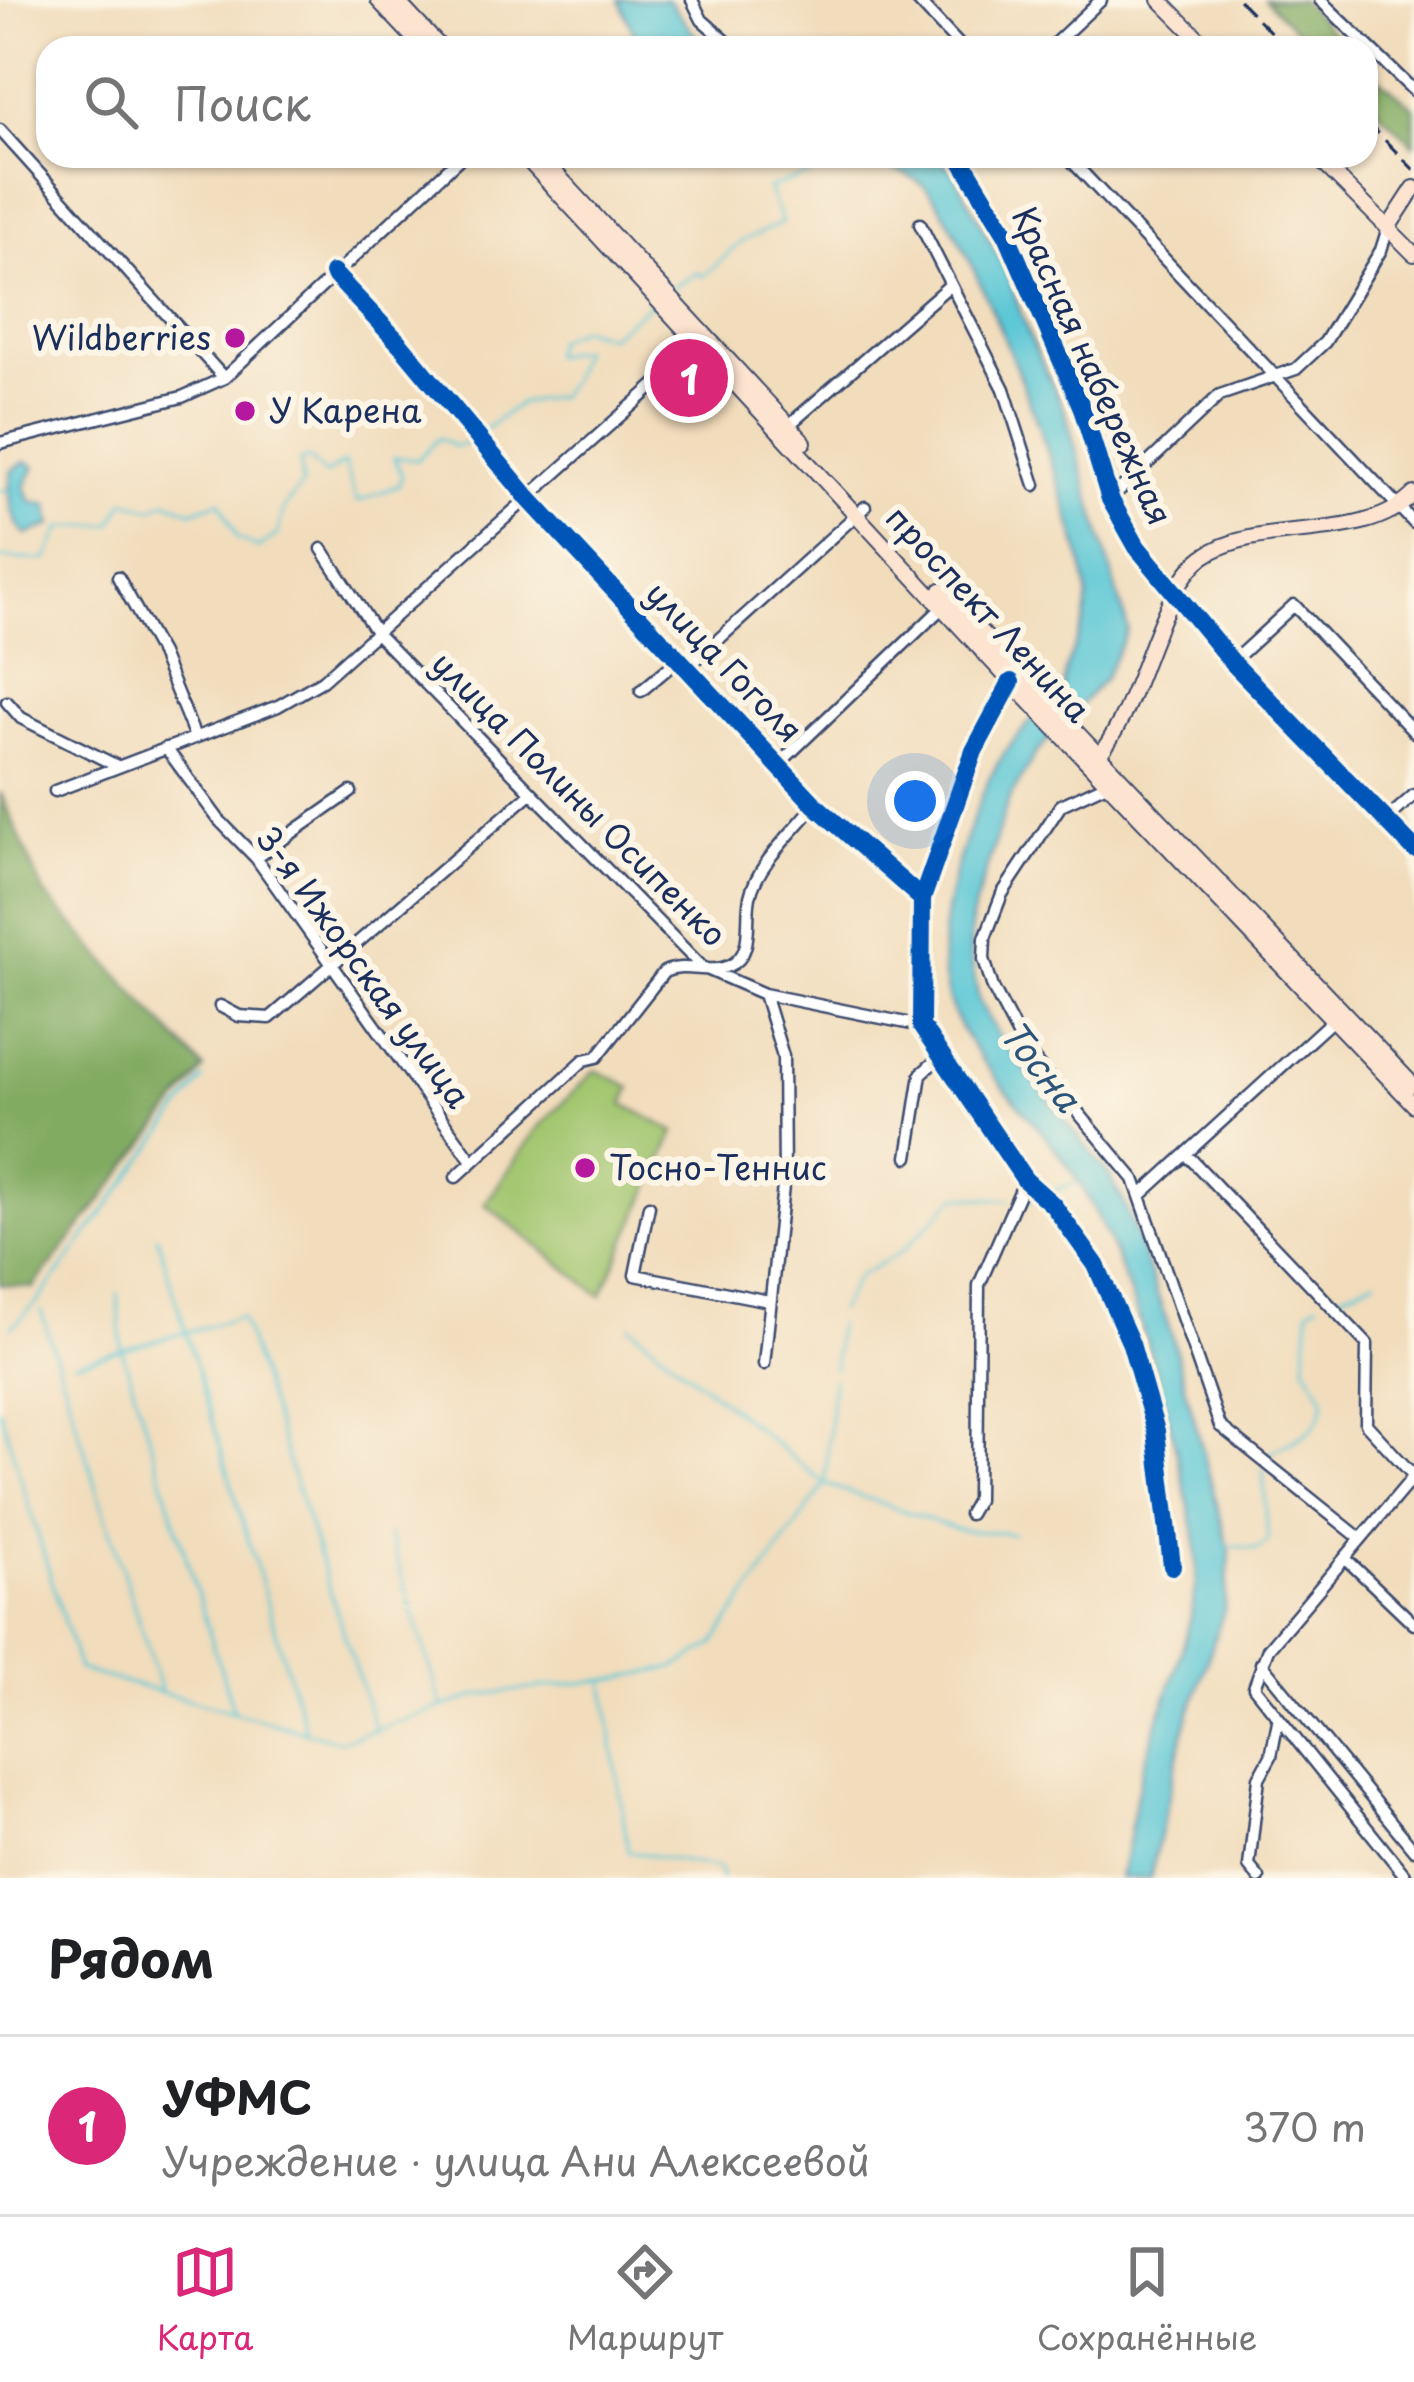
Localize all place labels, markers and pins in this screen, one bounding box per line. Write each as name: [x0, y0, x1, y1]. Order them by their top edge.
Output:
place label: Wildberries: [32, 311, 211, 361]
marker: Wildberries: [222, 325, 248, 351]
pin: 1: [650, 333, 728, 423]
place label: У Карена: [269, 384, 422, 434]
marker: У Карена: [232, 398, 258, 424]
place label: Тосно-Теннис: [609, 1141, 827, 1191]
marker: Тосно-Теннис: [572, 1155, 598, 1181]

